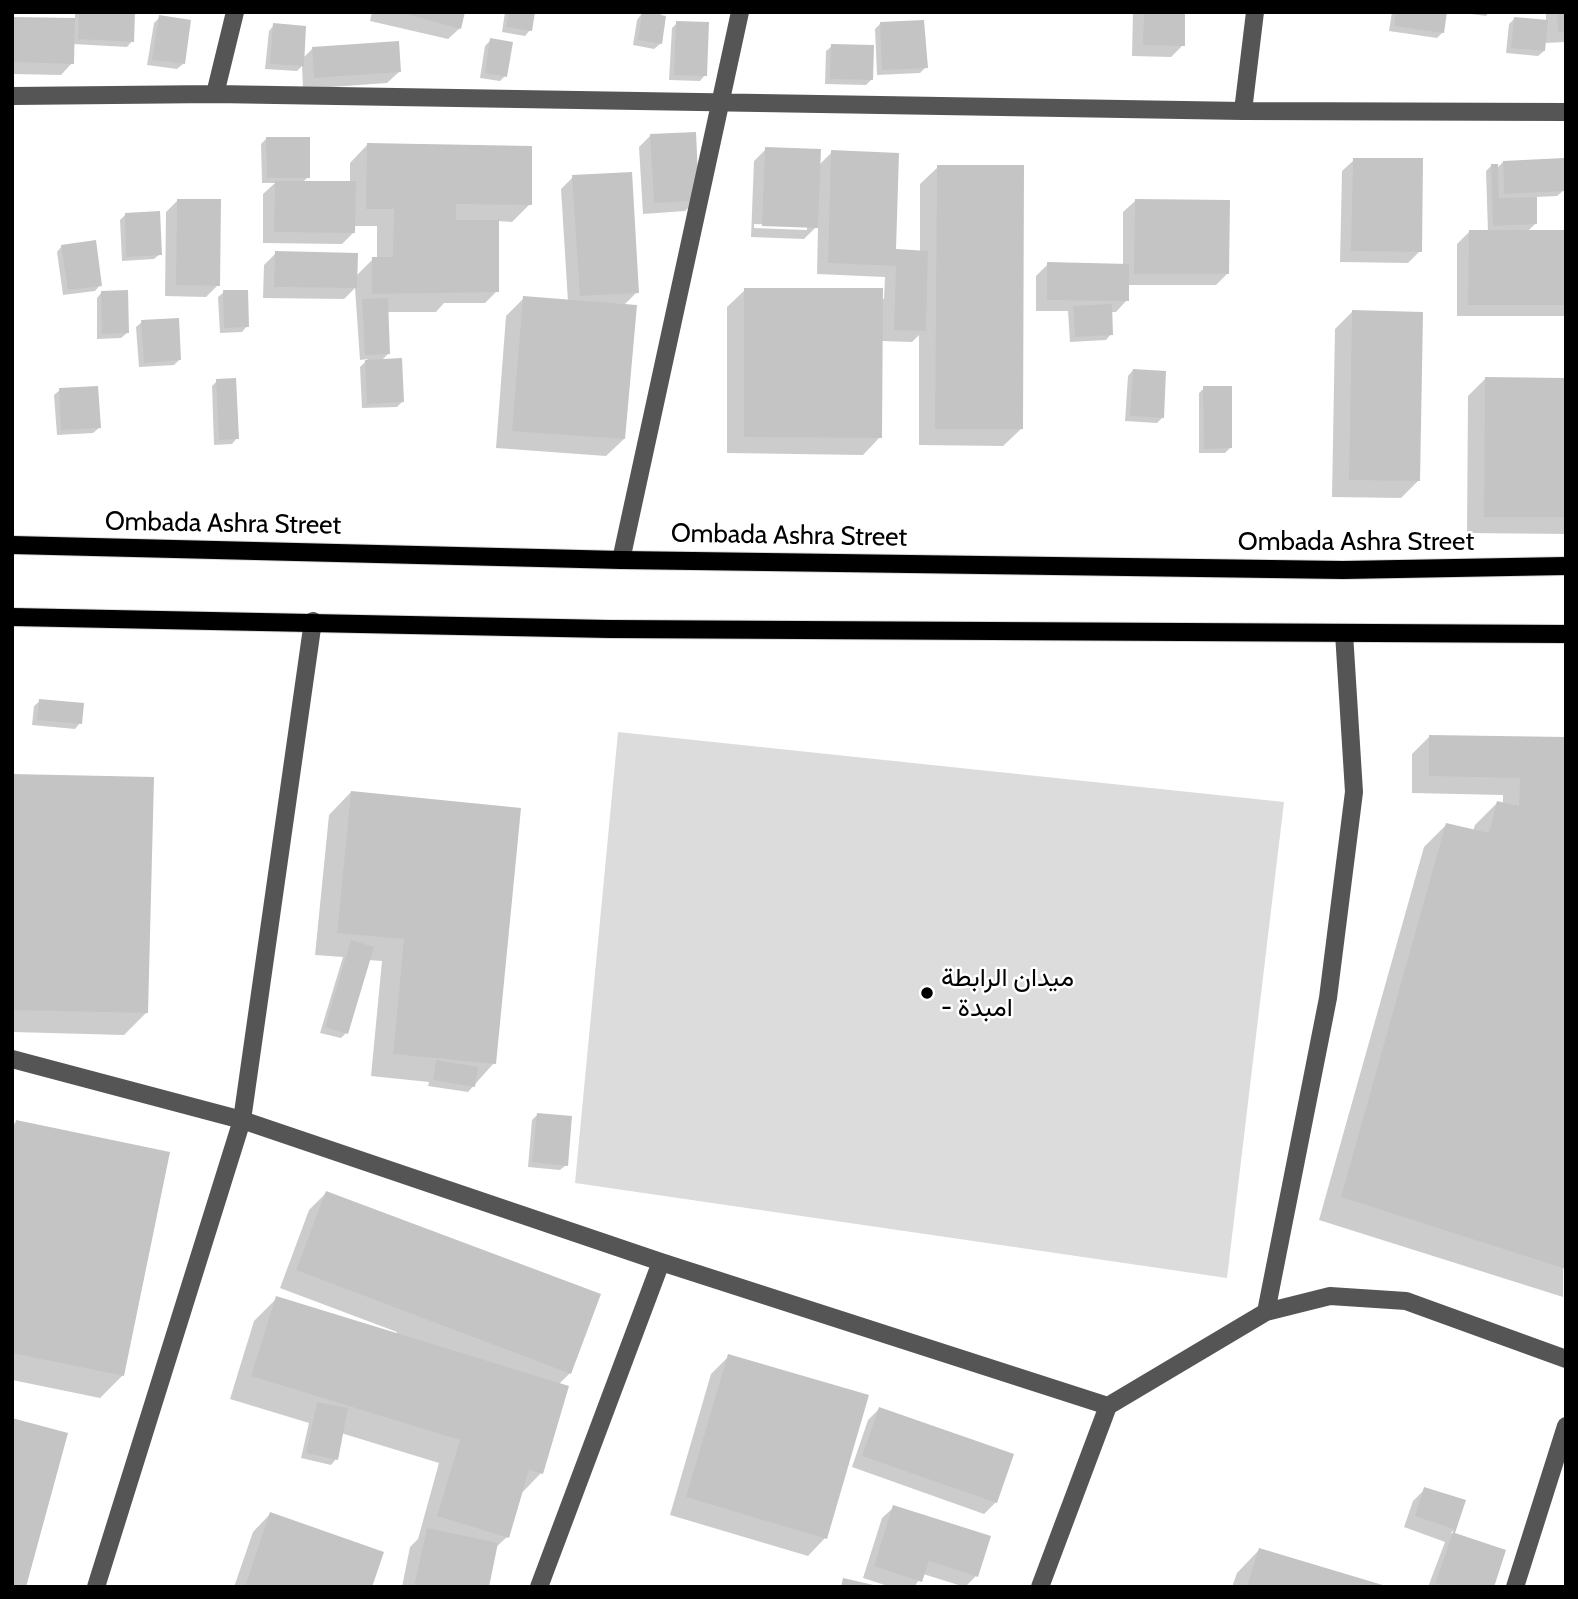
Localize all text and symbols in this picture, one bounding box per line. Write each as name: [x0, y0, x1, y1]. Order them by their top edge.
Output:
street label: Ombada Ashra Street: [105, 506, 341, 542]
street label: Ombada Ashra Street: [671, 518, 907, 554]
street label: Ombada Ashra Street: [1238, 526, 1474, 558]
place label: ميدان الرابطة - امبدة: [941, 962, 1074, 1024]
marker: ميدان الرابطة - امبدة: [919, 985, 935, 1001]

